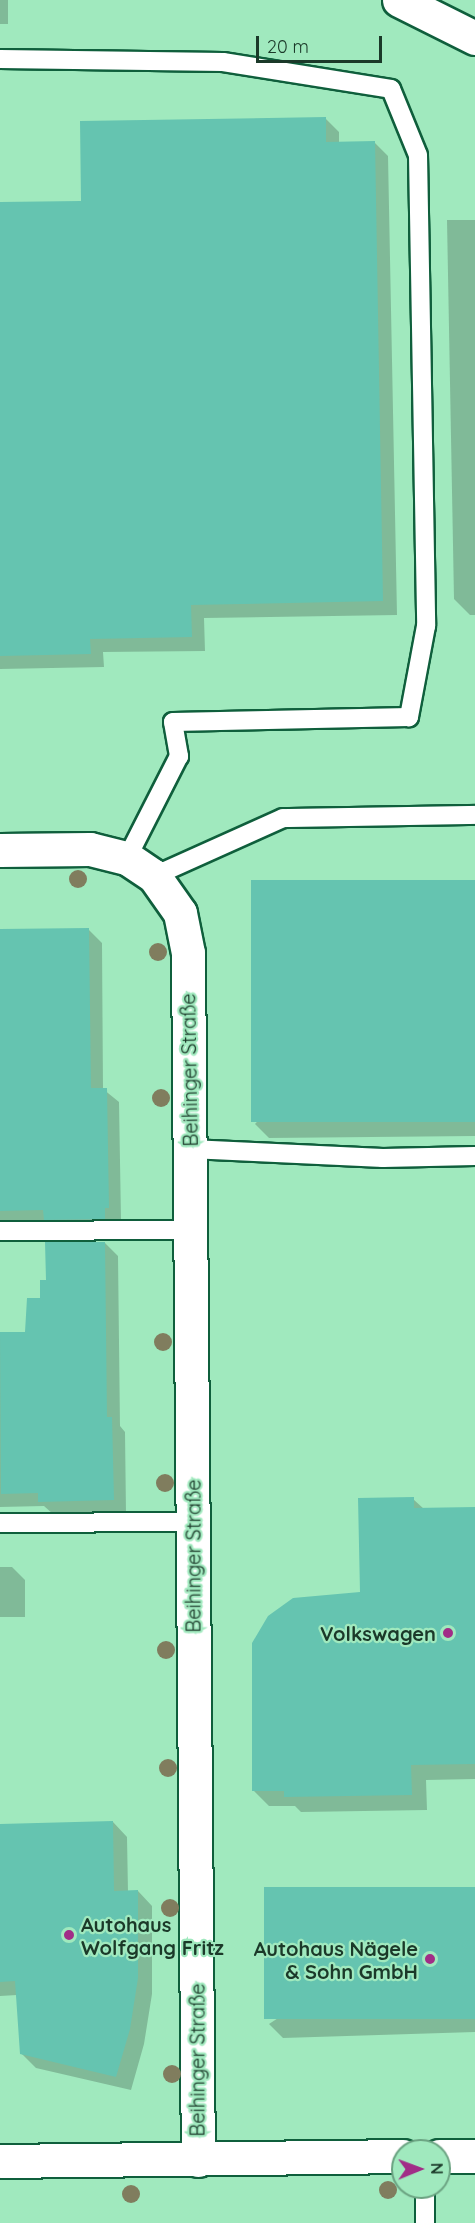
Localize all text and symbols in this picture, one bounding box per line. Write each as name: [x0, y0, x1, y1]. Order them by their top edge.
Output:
scale bar: [259, 24, 385, 62]
text: 20 m: [267, 35, 309, 58]
street label: Beihinger Straße: [176, 993, 202, 1147]
street label: Beihinger Straße: [181, 1479, 205, 1633]
place label: Volkswagen: [320, 1621, 436, 1645]
marker: Volkswagen: [441, 1626, 455, 1640]
place label: Autohaus Wolfgang Fritz: [81, 1912, 224, 1959]
marker: Autohaus Wolfgang Fritz: [62, 1928, 76, 1942]
place label: Autohaus Nägele & Sohn GmbH: [254, 1936, 418, 1983]
marker: Autohaus Nägele & Sohn GmbH: [423, 1952, 437, 1966]
street label: Beihinger Straße: [185, 1983, 209, 2137]
north arrow: [391, 2139, 451, 2199]
text: N: [427, 2163, 447, 2175]

